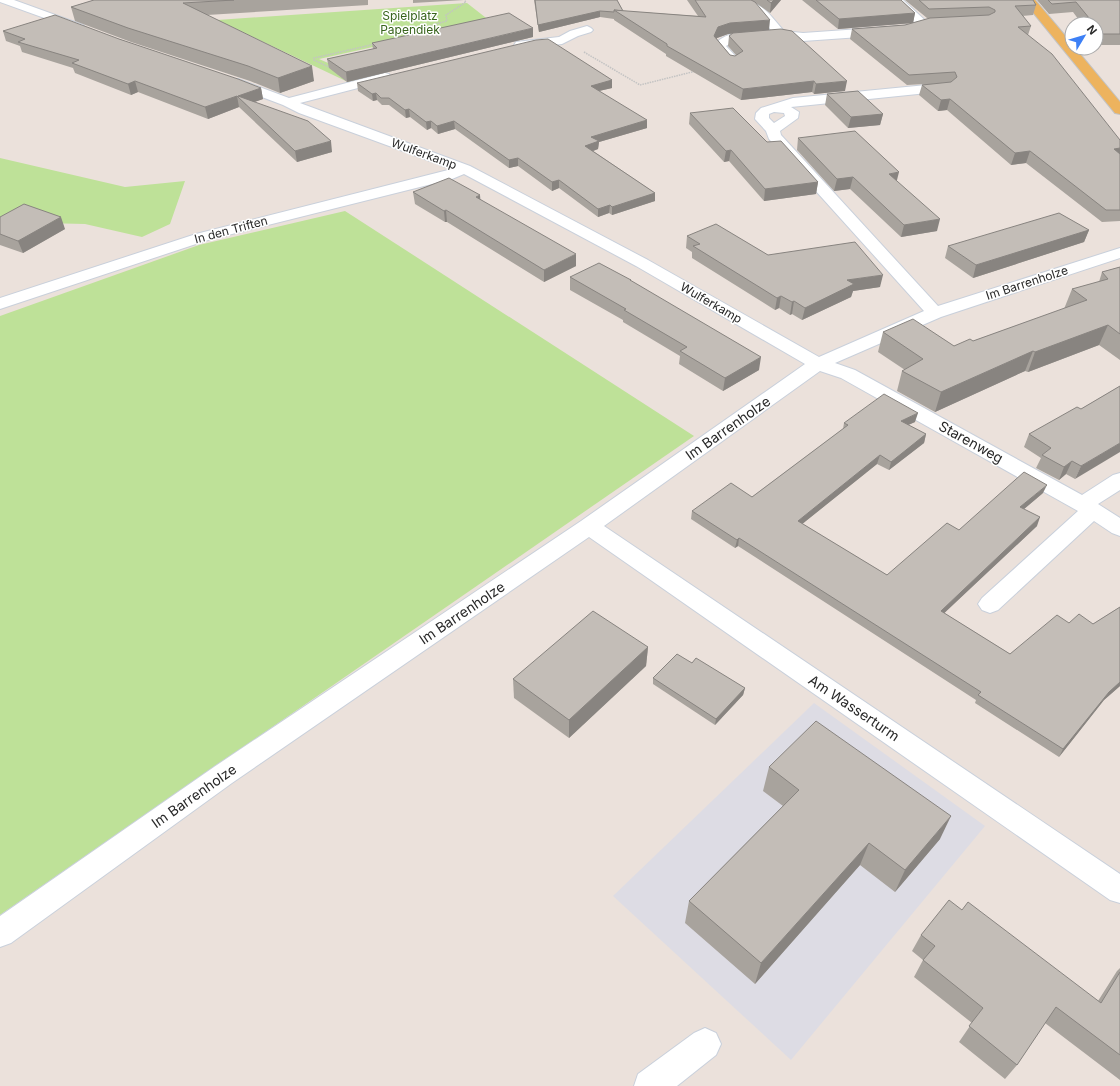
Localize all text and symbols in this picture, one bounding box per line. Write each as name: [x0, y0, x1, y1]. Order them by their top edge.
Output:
park label: Spielplatz Papendiek: [380, 8, 440, 37]
north arrow: [1064, 16, 1104, 56]
text: N: [1084, 22, 1100, 37]
street label: Wulferkamp: [389, 135, 459, 172]
street label: In den Triften: [193, 213, 269, 246]
street label: Im Barrenholze: [984, 262, 1070, 303]
street label: Wulferkamp: [678, 279, 745, 326]
street label: Im Barrenholze: [682, 392, 773, 463]
street label: Starenweg: [936, 417, 1006, 466]
street label: Im Barrenholze: [416, 578, 508, 648]
street label: Am Wasserturm: [806, 671, 903, 744]
street label: Im Barrenholze: [148, 760, 239, 831]

